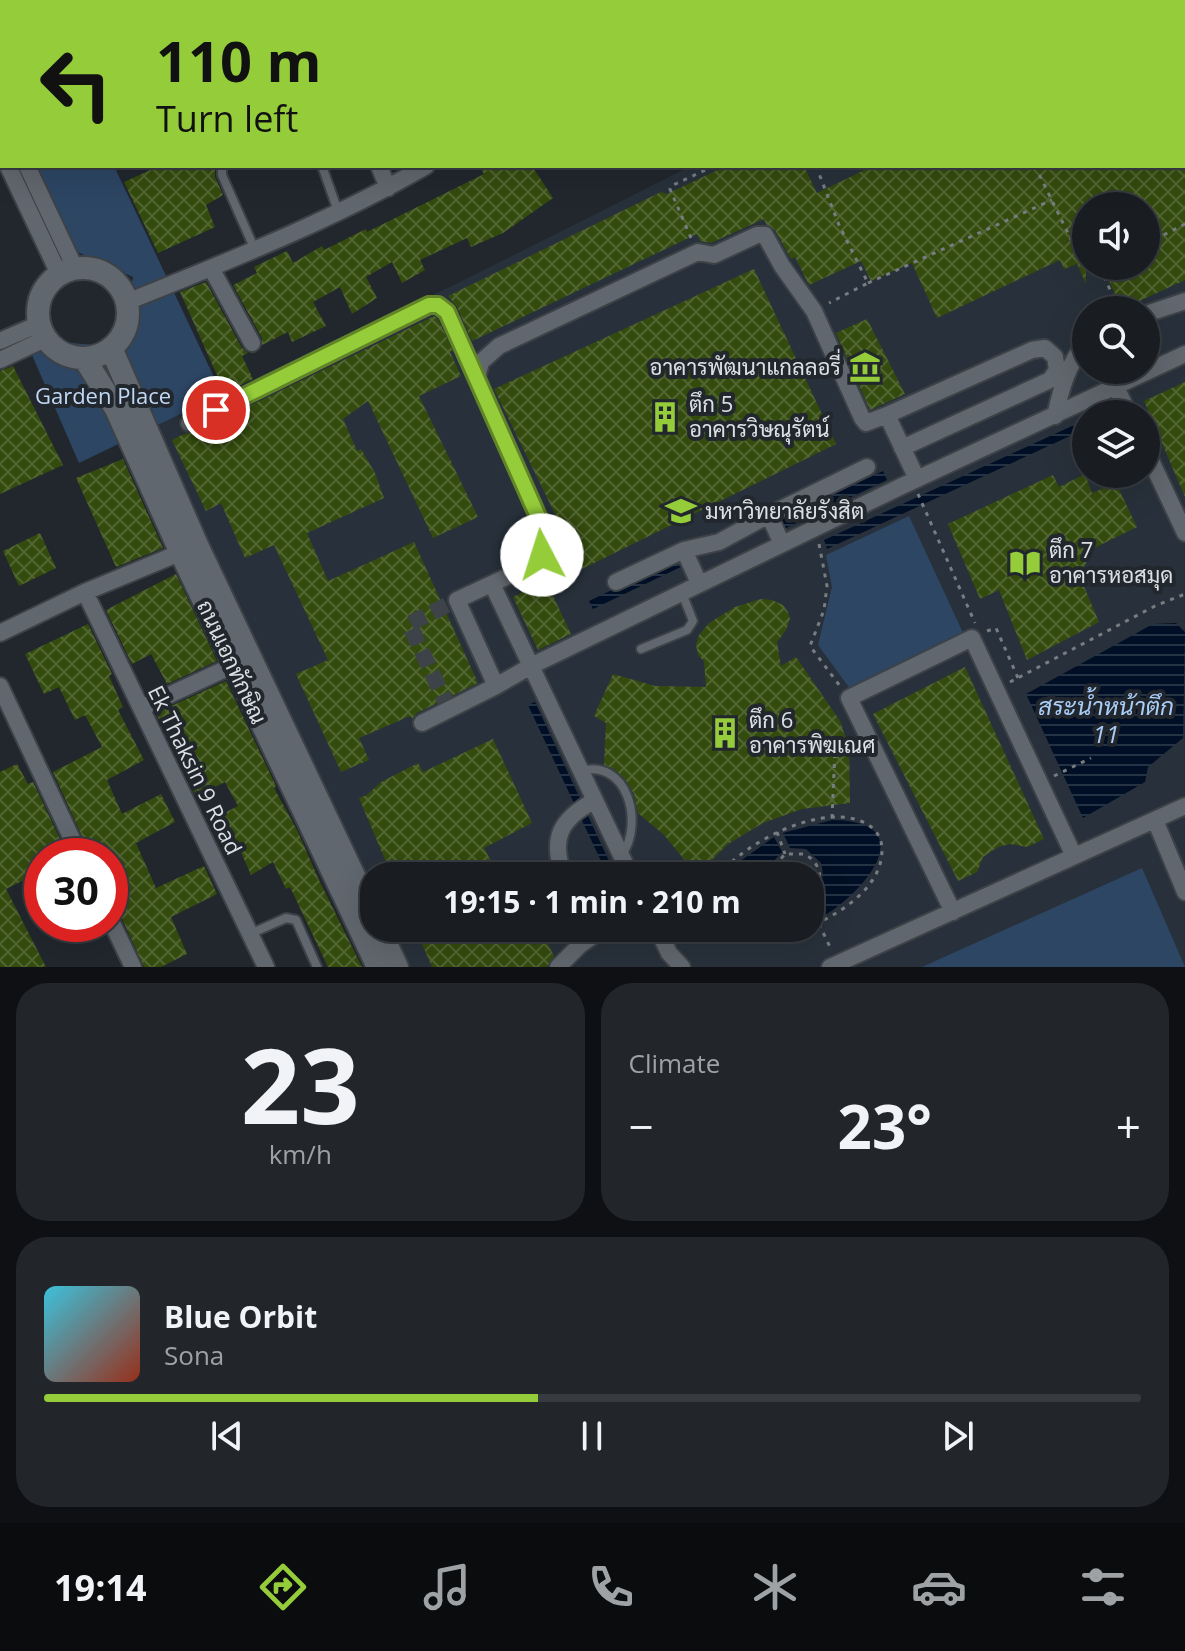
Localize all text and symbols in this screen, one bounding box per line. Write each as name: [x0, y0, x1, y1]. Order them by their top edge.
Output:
text: 110 m: [156, 22, 322, 98]
icon: left: [24, 32, 128, 136]
text: Turn left: [156, 94, 298, 143]
map controls: [1072, 192, 1160, 488]
button: sound: [1072, 192, 1160, 280]
button: search: [1072, 296, 1160, 384]
place label: อาคารพัฒนาแกลลอรี่: [650, 348, 841, 381]
museum icon: อาคารพัฒนาแกลลอรี่: [848, 350, 882, 384]
pin: [182, 376, 250, 444]
park label: Garden Place: [35, 380, 171, 410]
icon: arrive: [194, 388, 238, 432]
place label: ตึก 5 อาคารวิษณุรัตน์: [689, 388, 830, 445]
building icon: ตึก 5 อาคารวิษณุรัตน์: [648, 400, 682, 434]
button: layers: [1072, 400, 1160, 488]
school or university icon: มหาวิทยาลัยรังสิต: [664, 494, 698, 528]
place label: มหาวิทยาลัยรังสิต: [705, 495, 864, 525]
position arrow: [500, 513, 584, 597]
place label: ตึก 7 อาคารหอสมุด: [1049, 534, 1173, 591]
library icon: ตึก 7 อาคารหอสมุด: [1008, 546, 1042, 580]
street label: ถนนเอกทักษิณ: [191, 595, 275, 728]
street label: Ek Thaksin 9 Road: [142, 680, 250, 859]
water label: สระน้ำหน้าตึก 11: [1038, 687, 1174, 750]
place label: ตึก 6 อาคารพิฆเณศ: [749, 704, 875, 759]
building icon: ตึก 6 อาคารพิฆเณศ: [708, 716, 742, 750]
speed limit sign: 30: [24, 838, 128, 942]
text: 19:15 · 1 min · 210 m: [443, 881, 741, 922]
text: 23: [241, 1013, 360, 1154]
text: Climate: [629, 1045, 720, 1081]
text: 23°: [838, 1085, 932, 1167]
text: −: [629, 1096, 654, 1156]
text: +: [1116, 1096, 1141, 1156]
text: km/h: [269, 1136, 332, 1172]
text: Blue Orbit: [164, 1296, 317, 1337]
text: Sona: [164, 1337, 224, 1373]
icon: previous: [205, 1414, 249, 1458]
icon: pause: [570, 1414, 614, 1458]
icon: next: [936, 1414, 980, 1458]
icon: directions: [255, 1559, 311, 1615]
icon: music: [419, 1559, 475, 1615]
icon: phone: [583, 1559, 639, 1615]
icon: climate: [747, 1559, 803, 1615]
icon: car: [911, 1559, 967, 1615]
icon: filters: [1075, 1559, 1131, 1615]
text: 19:14: [54, 1563, 147, 1612]

